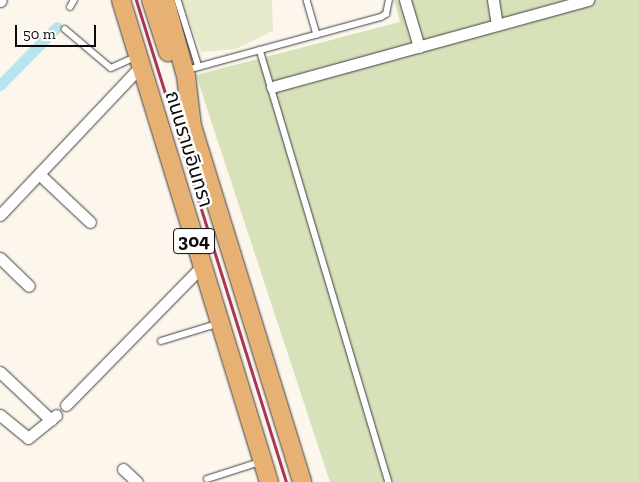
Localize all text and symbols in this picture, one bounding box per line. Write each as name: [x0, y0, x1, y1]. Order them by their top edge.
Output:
scale bar: [18, 15, 99, 47]
text: 50 m: [23, 25, 56, 43]
street label: ถนนรามอินทรา: [160, 88, 218, 210]
road number: 304: [173, 225, 215, 258]

